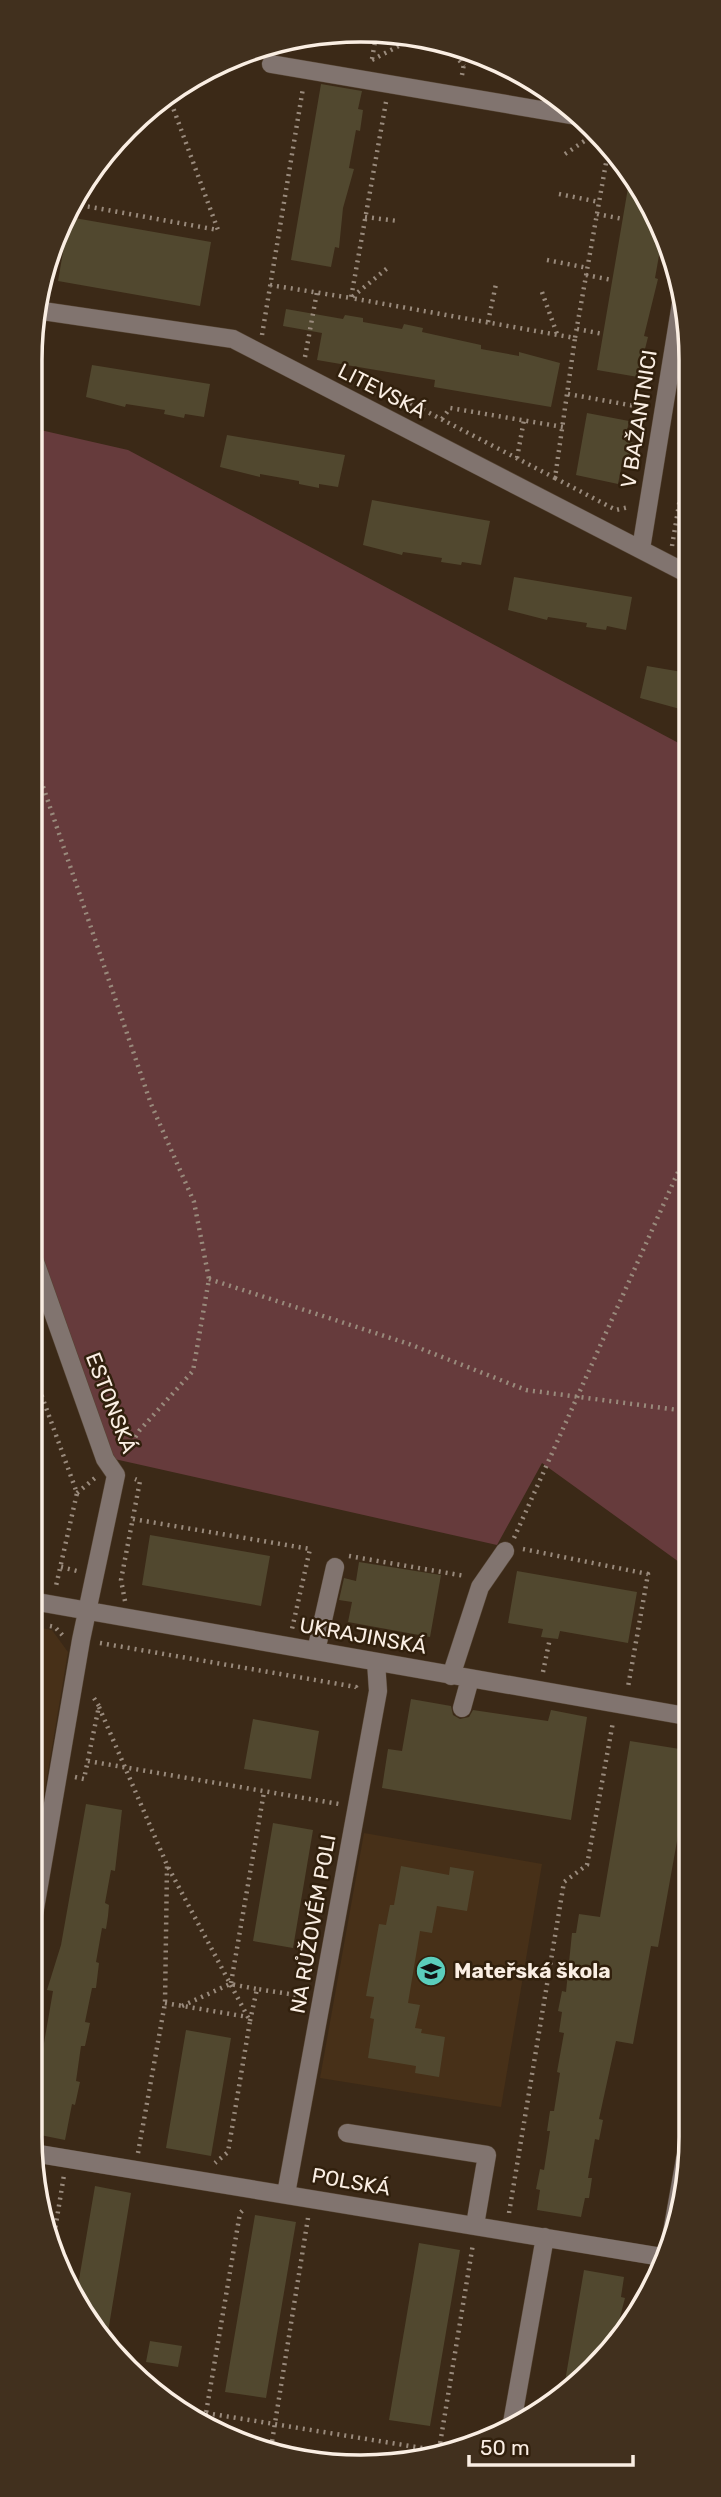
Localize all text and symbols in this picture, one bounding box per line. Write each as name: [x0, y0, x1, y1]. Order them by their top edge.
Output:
street label: V BAŽANTNICI: [615, 348, 662, 490]
street label: LITEVSKÁ: [334, 358, 430, 423]
street label: ESTONSKÁ: [81, 1349, 142, 1457]
street label: UKRAJINSKÁ: [298, 1612, 428, 1659]
street label: NA RŮŽOVÉM POLI: [284, 1832, 341, 2015]
school or university icon: Mateřská škola: [414, 1954, 448, 1988]
place label: Mateřská škola: [454, 1958, 611, 1983]
street label: POLSKÁ: [310, 2162, 392, 2201]
scale bar: [469, 2424, 634, 2468]
text: 50 m: [480, 2435, 530, 2460]

